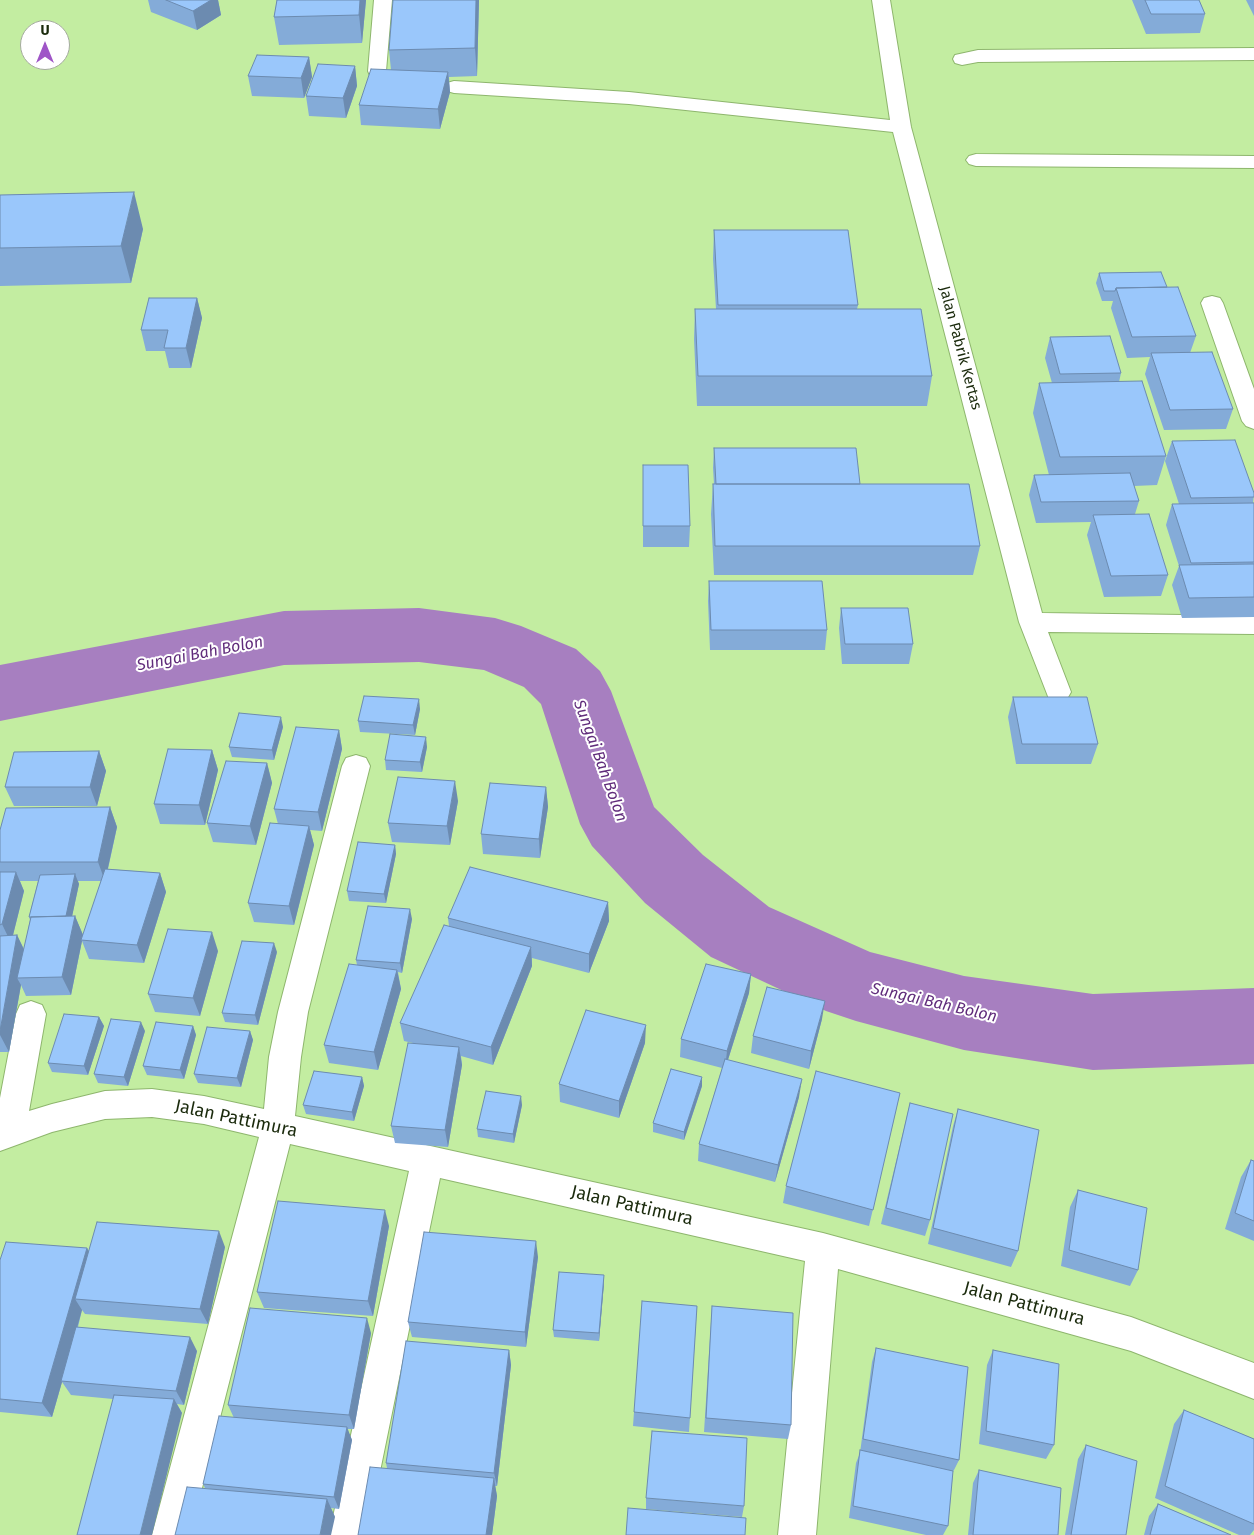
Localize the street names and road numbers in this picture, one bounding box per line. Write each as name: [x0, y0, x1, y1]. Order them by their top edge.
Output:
street label: Jalan Pabrik Kertas: [935, 284, 985, 412]
street label: Jalan Pattimura: [173, 1095, 299, 1143]
street label: Jalan Pattimura: [569, 1181, 695, 1231]
street label: Jalan Pattimura: [961, 1277, 1087, 1331]

